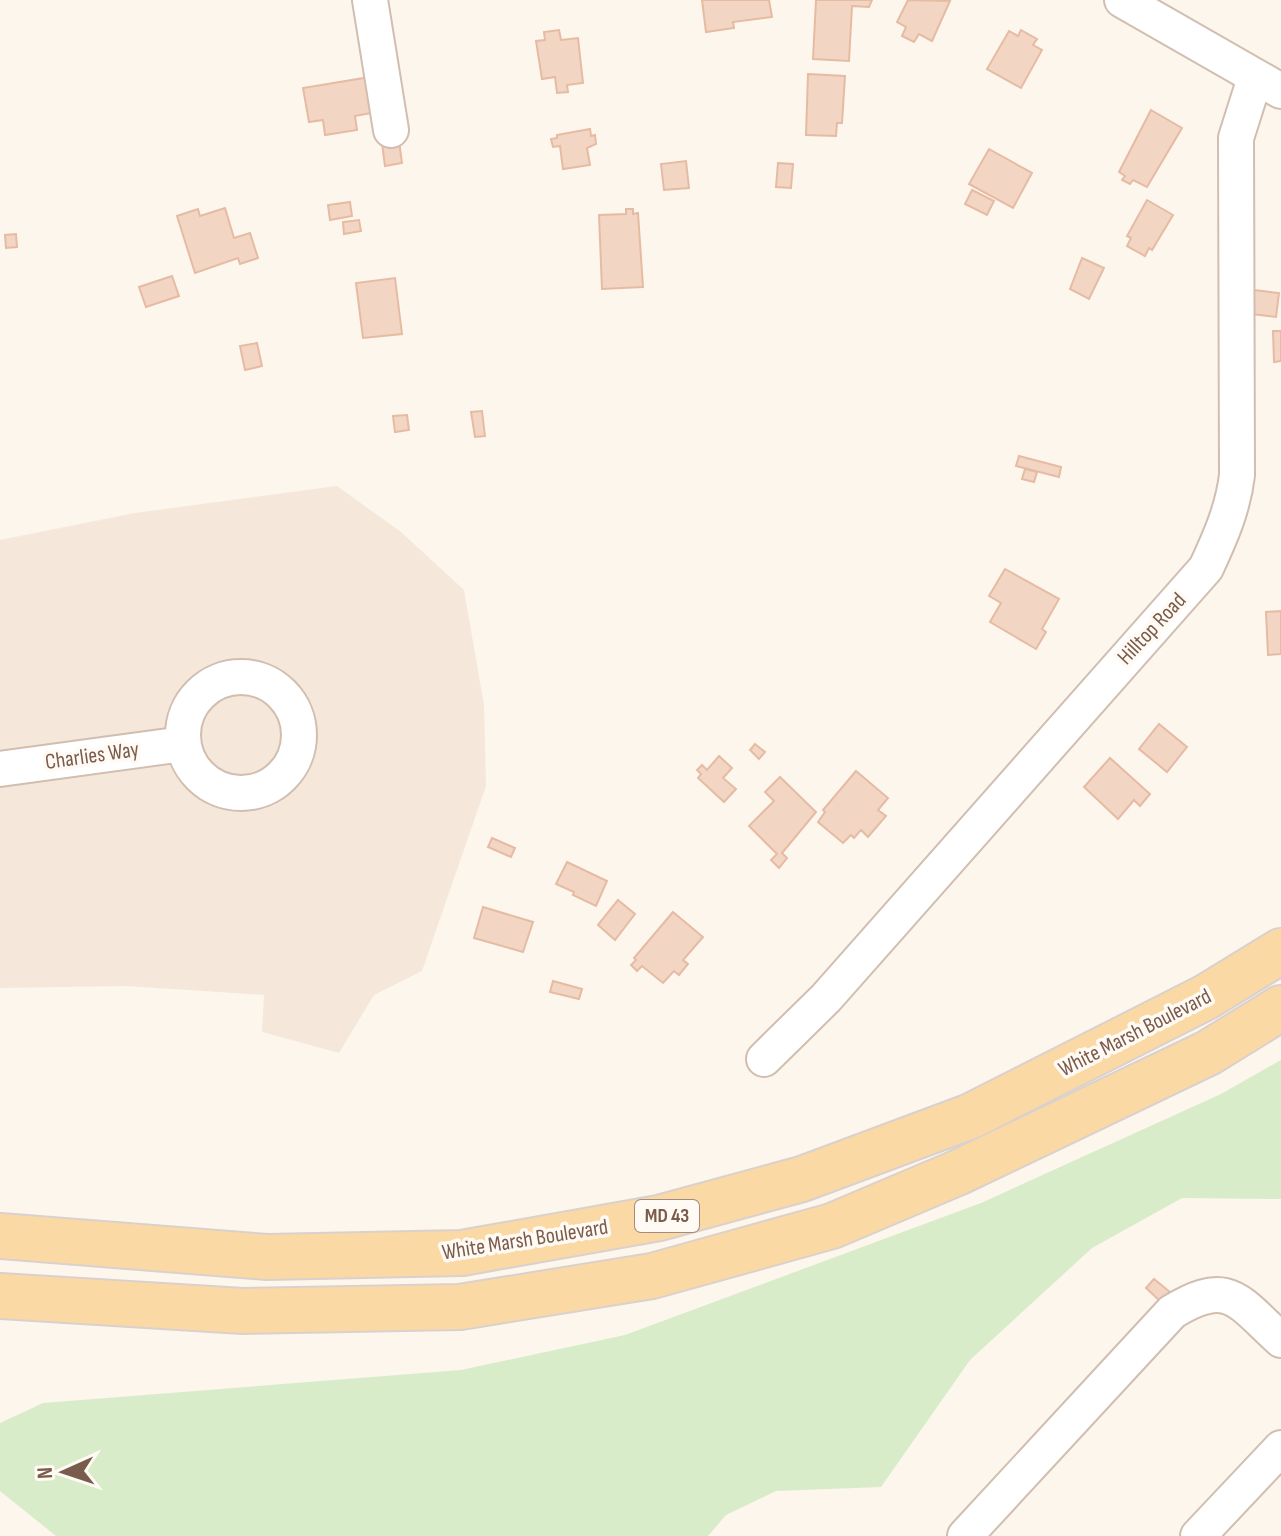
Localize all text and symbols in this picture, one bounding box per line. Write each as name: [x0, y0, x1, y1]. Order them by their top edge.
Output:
street label: Hilltop Road: [1112, 587, 1192, 671]
street label: Charlies Way: [43, 736, 141, 776]
street label: White Marsh Boulevard: [1054, 983, 1216, 1083]
road number: MD 43: [635, 1200, 699, 1232]
street label: White Marsh Boulevard: [440, 1214, 610, 1266]
north arrow: [24, 1432, 104, 1512]
text: N: [32, 1466, 59, 1480]

